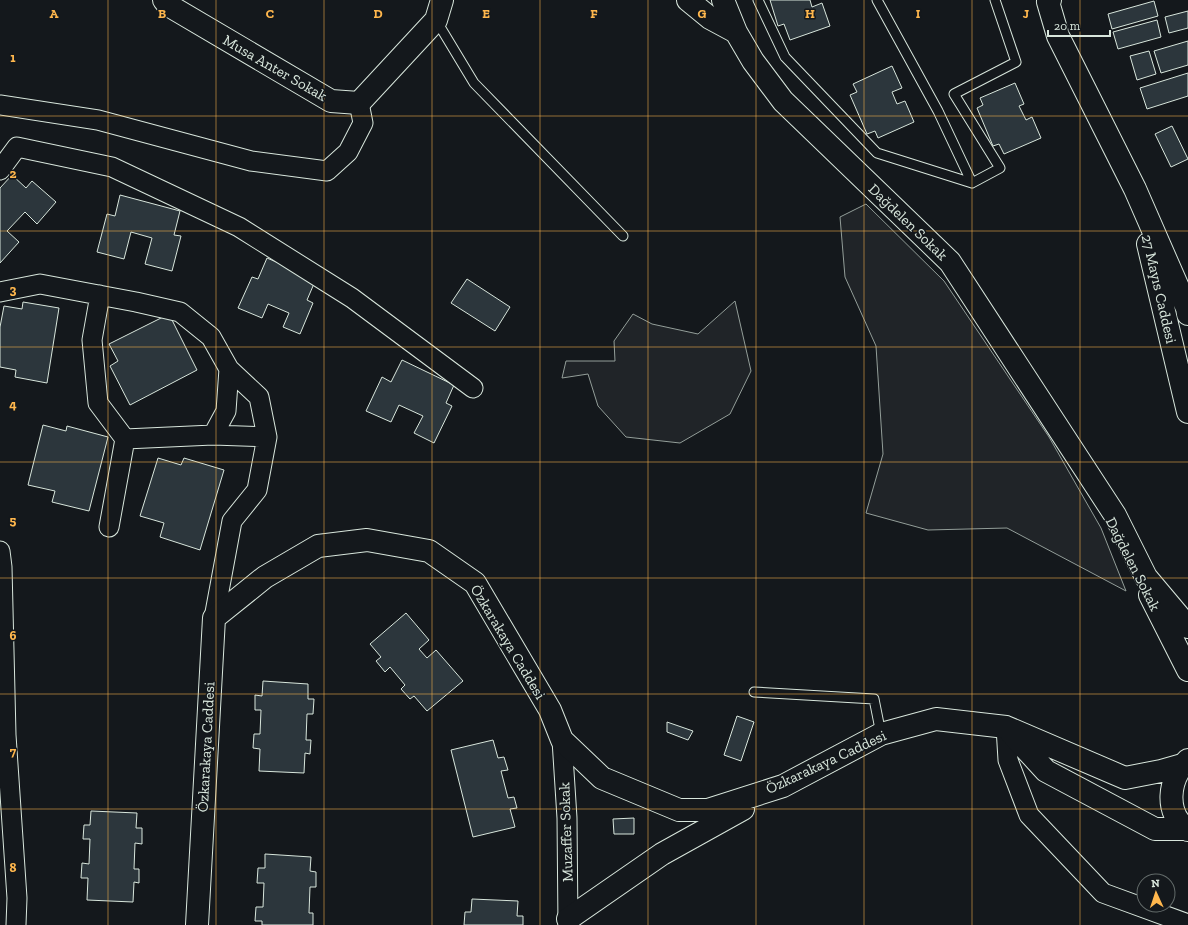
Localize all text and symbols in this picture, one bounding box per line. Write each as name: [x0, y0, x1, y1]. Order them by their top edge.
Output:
text: A: [50, 6, 59, 21]
text: B: [158, 6, 166, 21]
text: C: [266, 6, 274, 21]
text: D: [373, 6, 383, 21]
text: E: [482, 6, 490, 21]
text: F: [590, 6, 598, 21]
text: G: [698, 6, 707, 21]
text: H: [805, 6, 815, 21]
text: I: [916, 6, 921, 21]
text: J: [1023, 6, 1029, 21]
scale bar: [1048, 12, 1110, 38]
text: 20 m: [1054, 19, 1081, 33]
street label: Musa Anter Sokak: [220, 31, 330, 105]
text: 1: [10, 50, 16, 65]
text: 2: [10, 166, 17, 181]
street label: Dağdelen Sokak: [865, 180, 951, 264]
street label: 27 Mayıs Caddesi: [1138, 233, 1180, 345]
text: 3: [10, 282, 17, 297]
text: 4: [9, 397, 17, 412]
text: 5: [10, 513, 17, 528]
street label: Dağdelen Sokak: [1102, 514, 1164, 614]
street label: Özkarakaya Caddesi: [467, 581, 549, 703]
text: 6: [10, 628, 17, 643]
street label: Özkarakaya Caddesi: [194, 681, 218, 813]
street label: Özkarakaya Caddesi: [763, 726, 889, 798]
text: 7: [10, 744, 17, 759]
street label: Muzaffer Sokak: [555, 782, 577, 882]
text: 8: [9, 860, 17, 875]
north arrow: [1136, 873, 1176, 913]
text: N: [1151, 877, 1161, 890]

